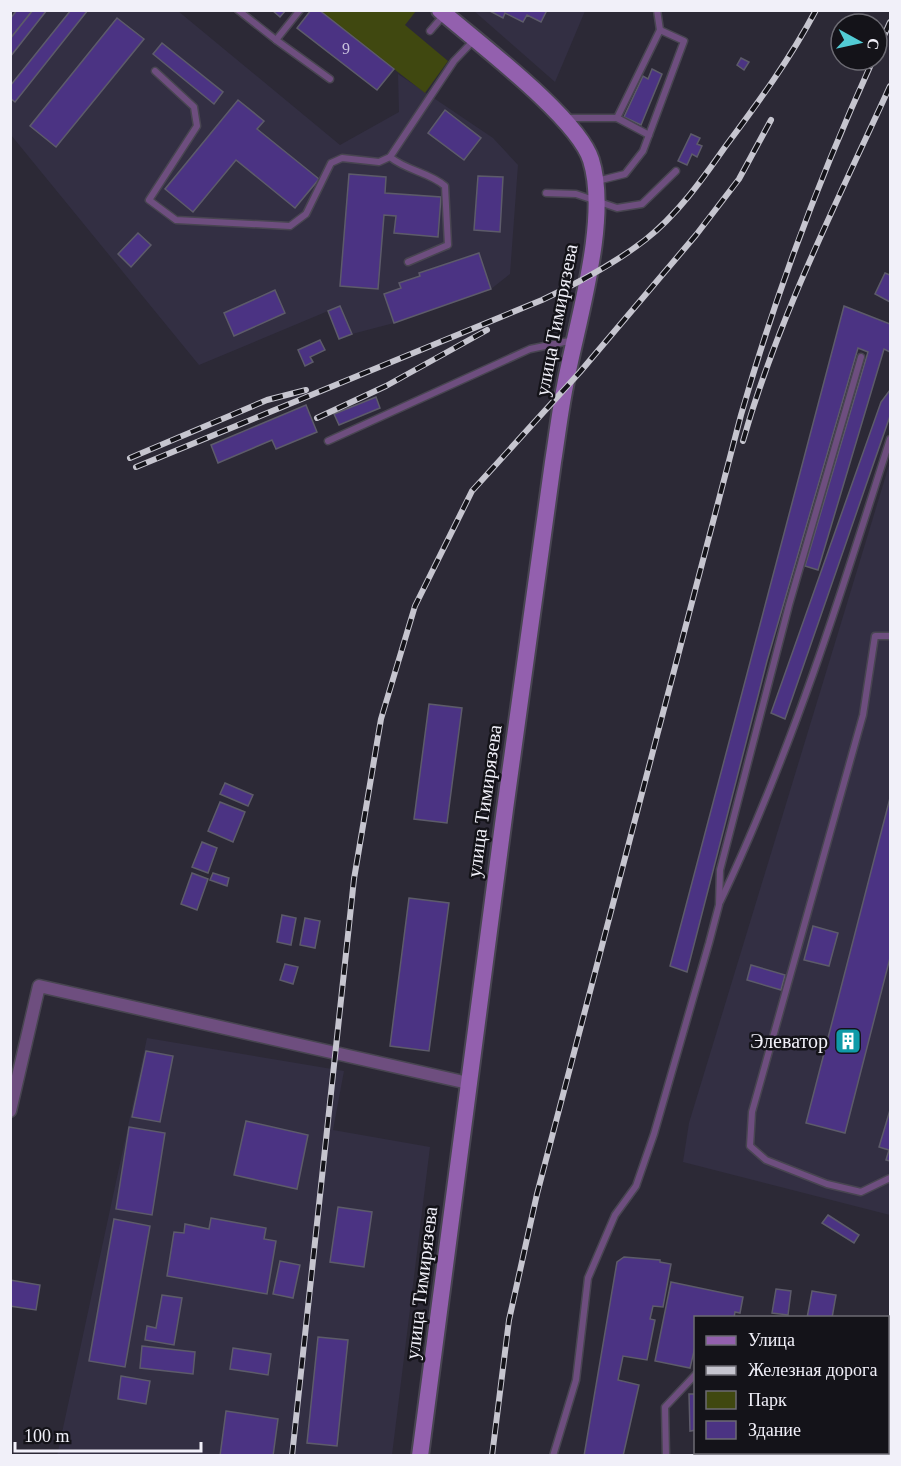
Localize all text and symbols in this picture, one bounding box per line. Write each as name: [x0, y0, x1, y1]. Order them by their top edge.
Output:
north arrow: [829, 12, 889, 72]
text: С: [864, 37, 883, 51]
house number: 9: [342, 40, 350, 57]
street label: улица Тимирязева: [530, 242, 583, 398]
street label: улица Тимирязева: [462, 723, 507, 879]
building icon: Элеватор: [833, 1026, 863, 1056]
place label: Элеватор: [750, 1030, 828, 1053]
street label: улица Тимирязева: [401, 1205, 442, 1361]
legend: [694, 1316, 889, 1454]
text: Улица: [748, 1330, 795, 1350]
text: Железная дорога: [748, 1360, 877, 1380]
text: Парк: [748, 1390, 787, 1410]
scale bar: [15, 1415, 201, 1453]
text: Здание: [748, 1420, 801, 1440]
text: 100 m: [24, 1426, 70, 1446]

